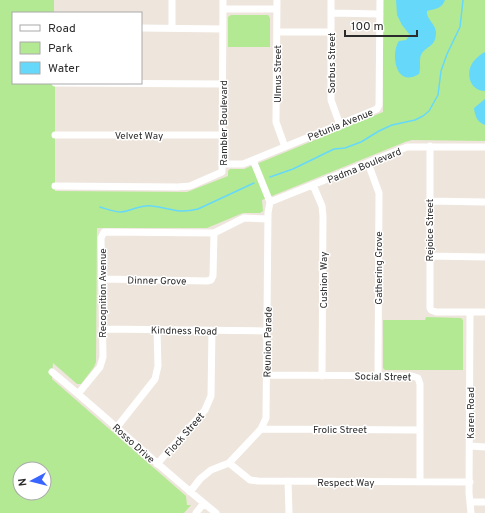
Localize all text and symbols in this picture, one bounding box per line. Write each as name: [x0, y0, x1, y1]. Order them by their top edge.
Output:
legend: [12, 12, 142, 84]
scale bar: [345, 12, 417, 38]
text: 100 m: [351, 19, 384, 35]
text: Road: [48, 21, 76, 37]
street label: Sorbus Street: [326, 32, 339, 94]
text: Park: [48, 41, 73, 57]
street label: Ulmus Street: [272, 45, 285, 103]
text: Water: [48, 61, 80, 77]
street label: Rambler Boulevard: [218, 80, 231, 166]
street label: Petunia Avenue: [306, 106, 375, 144]
street label: Velvet Way: [115, 130, 163, 143]
street label: Padma Boulevard: [326, 146, 403, 187]
street label: Rejoice Street: [424, 198, 437, 261]
street label: Gathering Grove: [373, 231, 386, 305]
street label: Recognition Avenue: [97, 248, 110, 338]
street label: Cushion Way: [318, 252, 331, 308]
street label: Dinner Grove: [127, 274, 187, 289]
street label: Reunion Parade: [261, 307, 276, 378]
street label: Kindness Road: [151, 324, 217, 339]
street label: Social Street: [354, 371, 412, 384]
street label: Karen Road: [465, 387, 478, 439]
street label: Flock Street: [162, 410, 208, 460]
street label: Rosso Drive: [109, 422, 157, 467]
street label: Frolic Street: [313, 424, 367, 437]
north arrow: [12, 461, 52, 501]
text: N: [16, 477, 30, 487]
street label: Respect Way: [317, 477, 375, 490]

